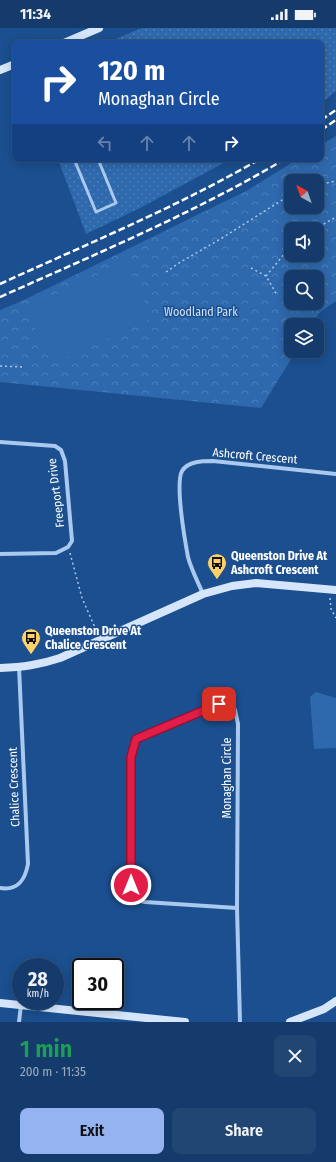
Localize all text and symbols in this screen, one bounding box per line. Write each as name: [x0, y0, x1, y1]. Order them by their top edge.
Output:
text: 11:34: [20, 5, 51, 23]
text: 120 m: [98, 54, 165, 87]
icon: right: [32, 56, 84, 108]
text: Monaghan Circle: [98, 88, 220, 110]
icon: left: [94, 132, 116, 154]
icon: ahead: [136, 132, 158, 154]
icon: ahead: [178, 132, 200, 154]
icon: right: [220, 132, 242, 154]
north arrow: [284, 174, 324, 214]
map controls: [284, 174, 324, 358]
button: sound: [284, 222, 324, 262]
button: search: [284, 270, 324, 310]
park label: Woodland Park: [164, 305, 238, 319]
button: layers: [284, 318, 324, 358]
street label: Ashcroft Crescent: [212, 445, 298, 467]
street label: Freeport Drive: [45, 458, 67, 528]
place label: Queenston Drive At Ashcroft Crescent: [230, 549, 328, 577]
bus stop icon: Queenston Drive At Ashcroft Crescent: [206, 552, 228, 580]
place label: Queenston Drive At Chalice Crescent: [45, 624, 142, 652]
bus stop icon: Queenston Drive At Chalice Crescent: [20, 627, 42, 655]
pin: [202, 687, 236, 721]
icon: arrive: [208, 693, 230, 715]
street label: Monaghan Circle: [220, 737, 234, 819]
street label: Chalice Crescent: [6, 747, 22, 827]
position arrow: [110, 864, 152, 906]
speed limit sign: 30: [72, 958, 124, 1010]
text: 28: [28, 967, 48, 991]
text: km/h: [27, 988, 49, 1000]
text: 1 min: [20, 1035, 72, 1063]
button: close: [274, 1035, 316, 1077]
text: 200 m · 11:35: [20, 1064, 86, 1079]
button: Exit: [20, 1108, 164, 1154]
button: Share: [172, 1108, 316, 1154]

